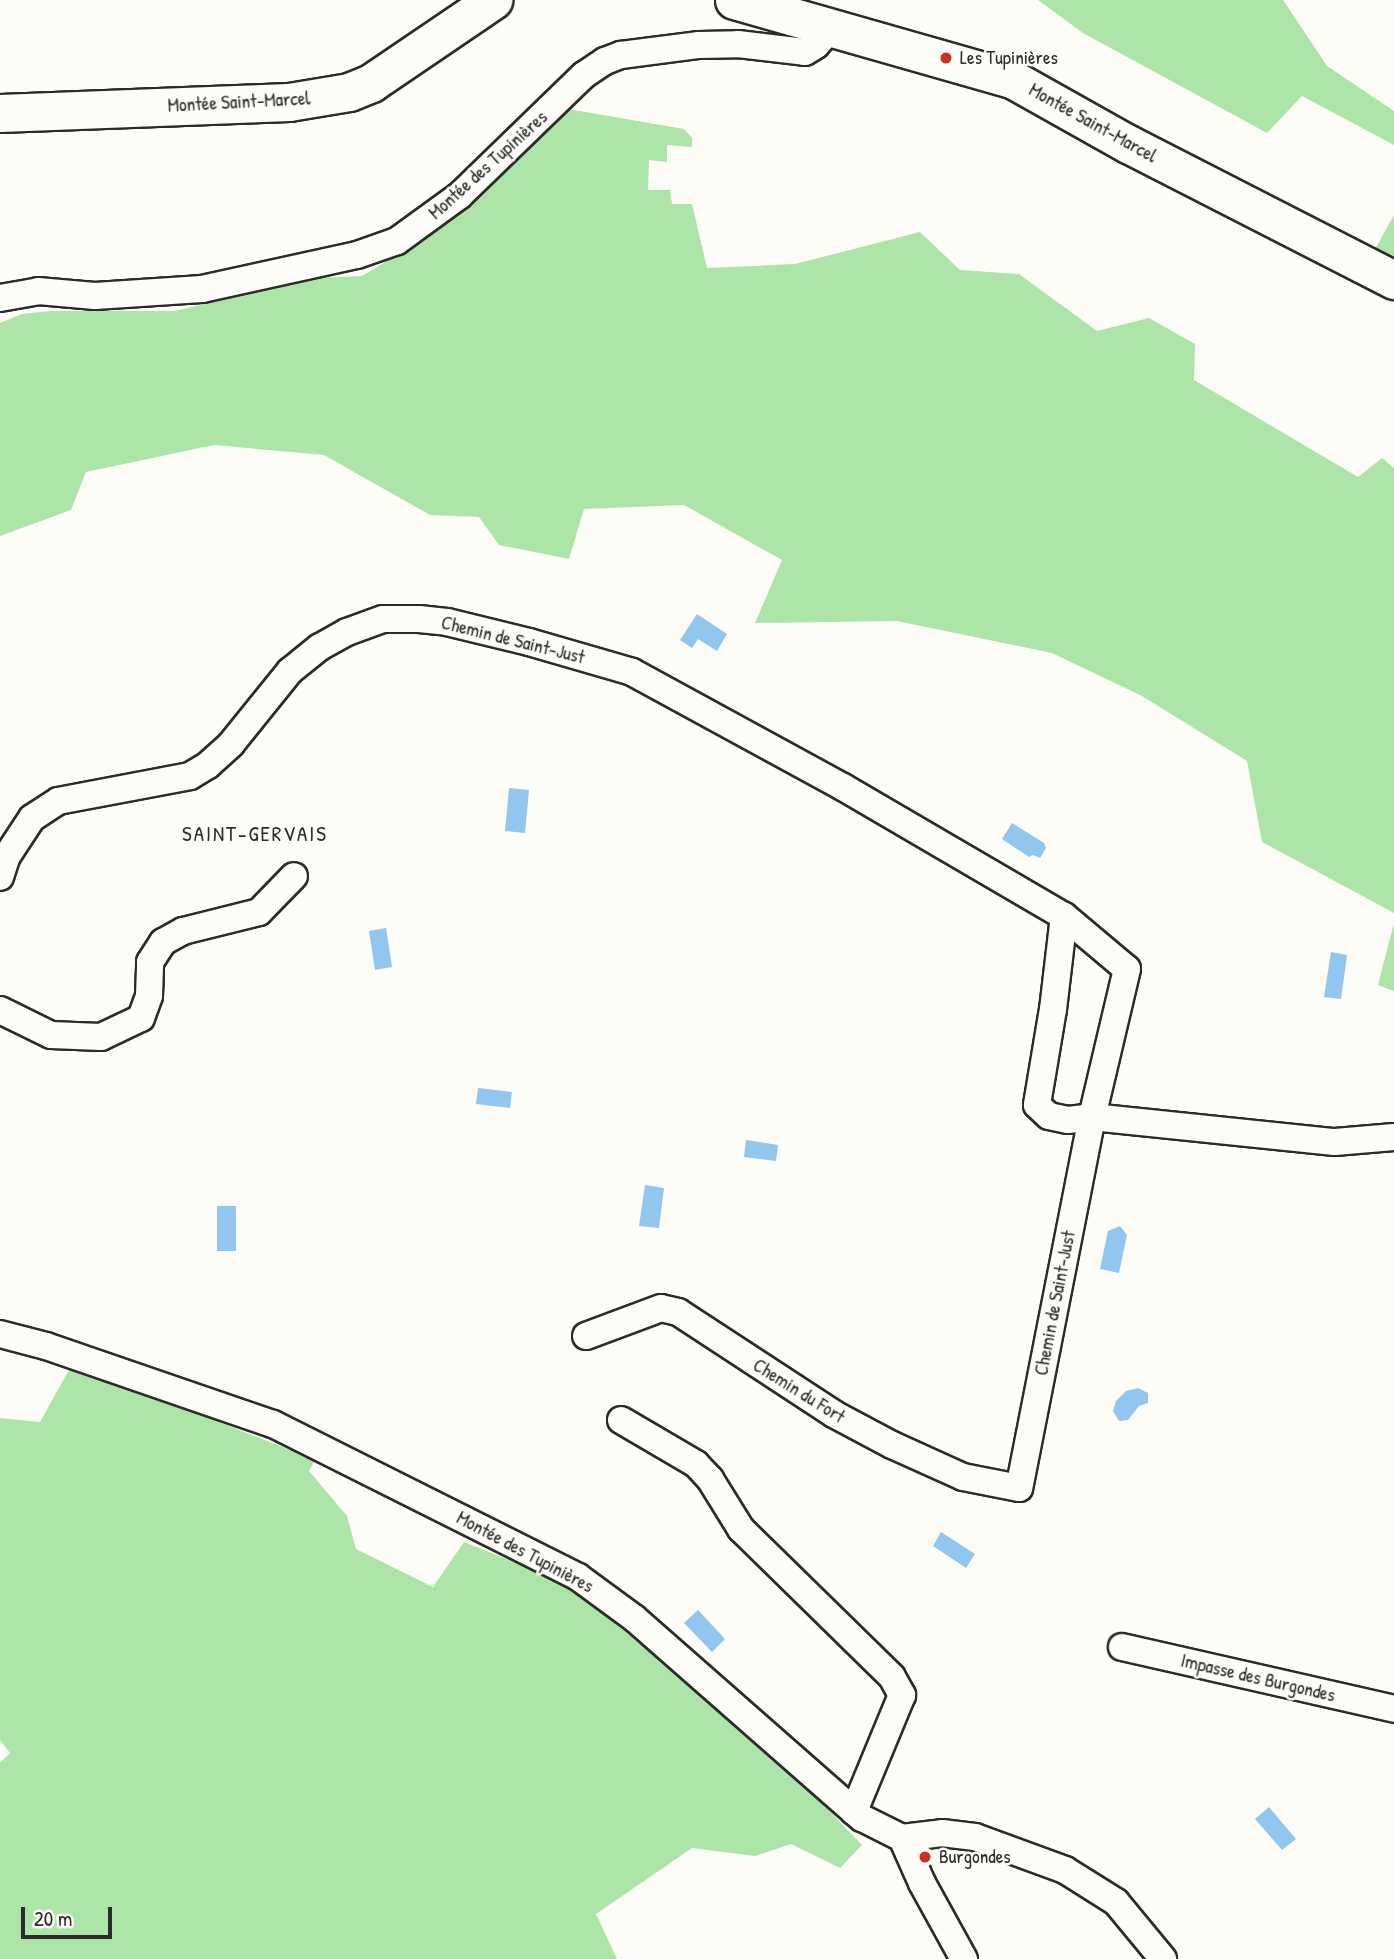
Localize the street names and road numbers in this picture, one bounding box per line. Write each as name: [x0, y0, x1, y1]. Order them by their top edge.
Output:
street label: Montée Saint-Marcel: [1025, 78, 1161, 168]
street label: Montée Saint-Marcel: [167, 87, 311, 117]
street label: Montée des Tupinières: [424, 106, 552, 224]
street label: Chemin de Saint-Just: [439, 611, 587, 669]
street label: Chemin de Saint-Just: [1030, 1229, 1080, 1377]
street label: Chemin du Fort: [749, 1354, 849, 1428]
street label: Montée des Tupinières: [453, 1506, 597, 1598]
street label: Impasse des Burgondes: [1179, 1649, 1337, 1707]

